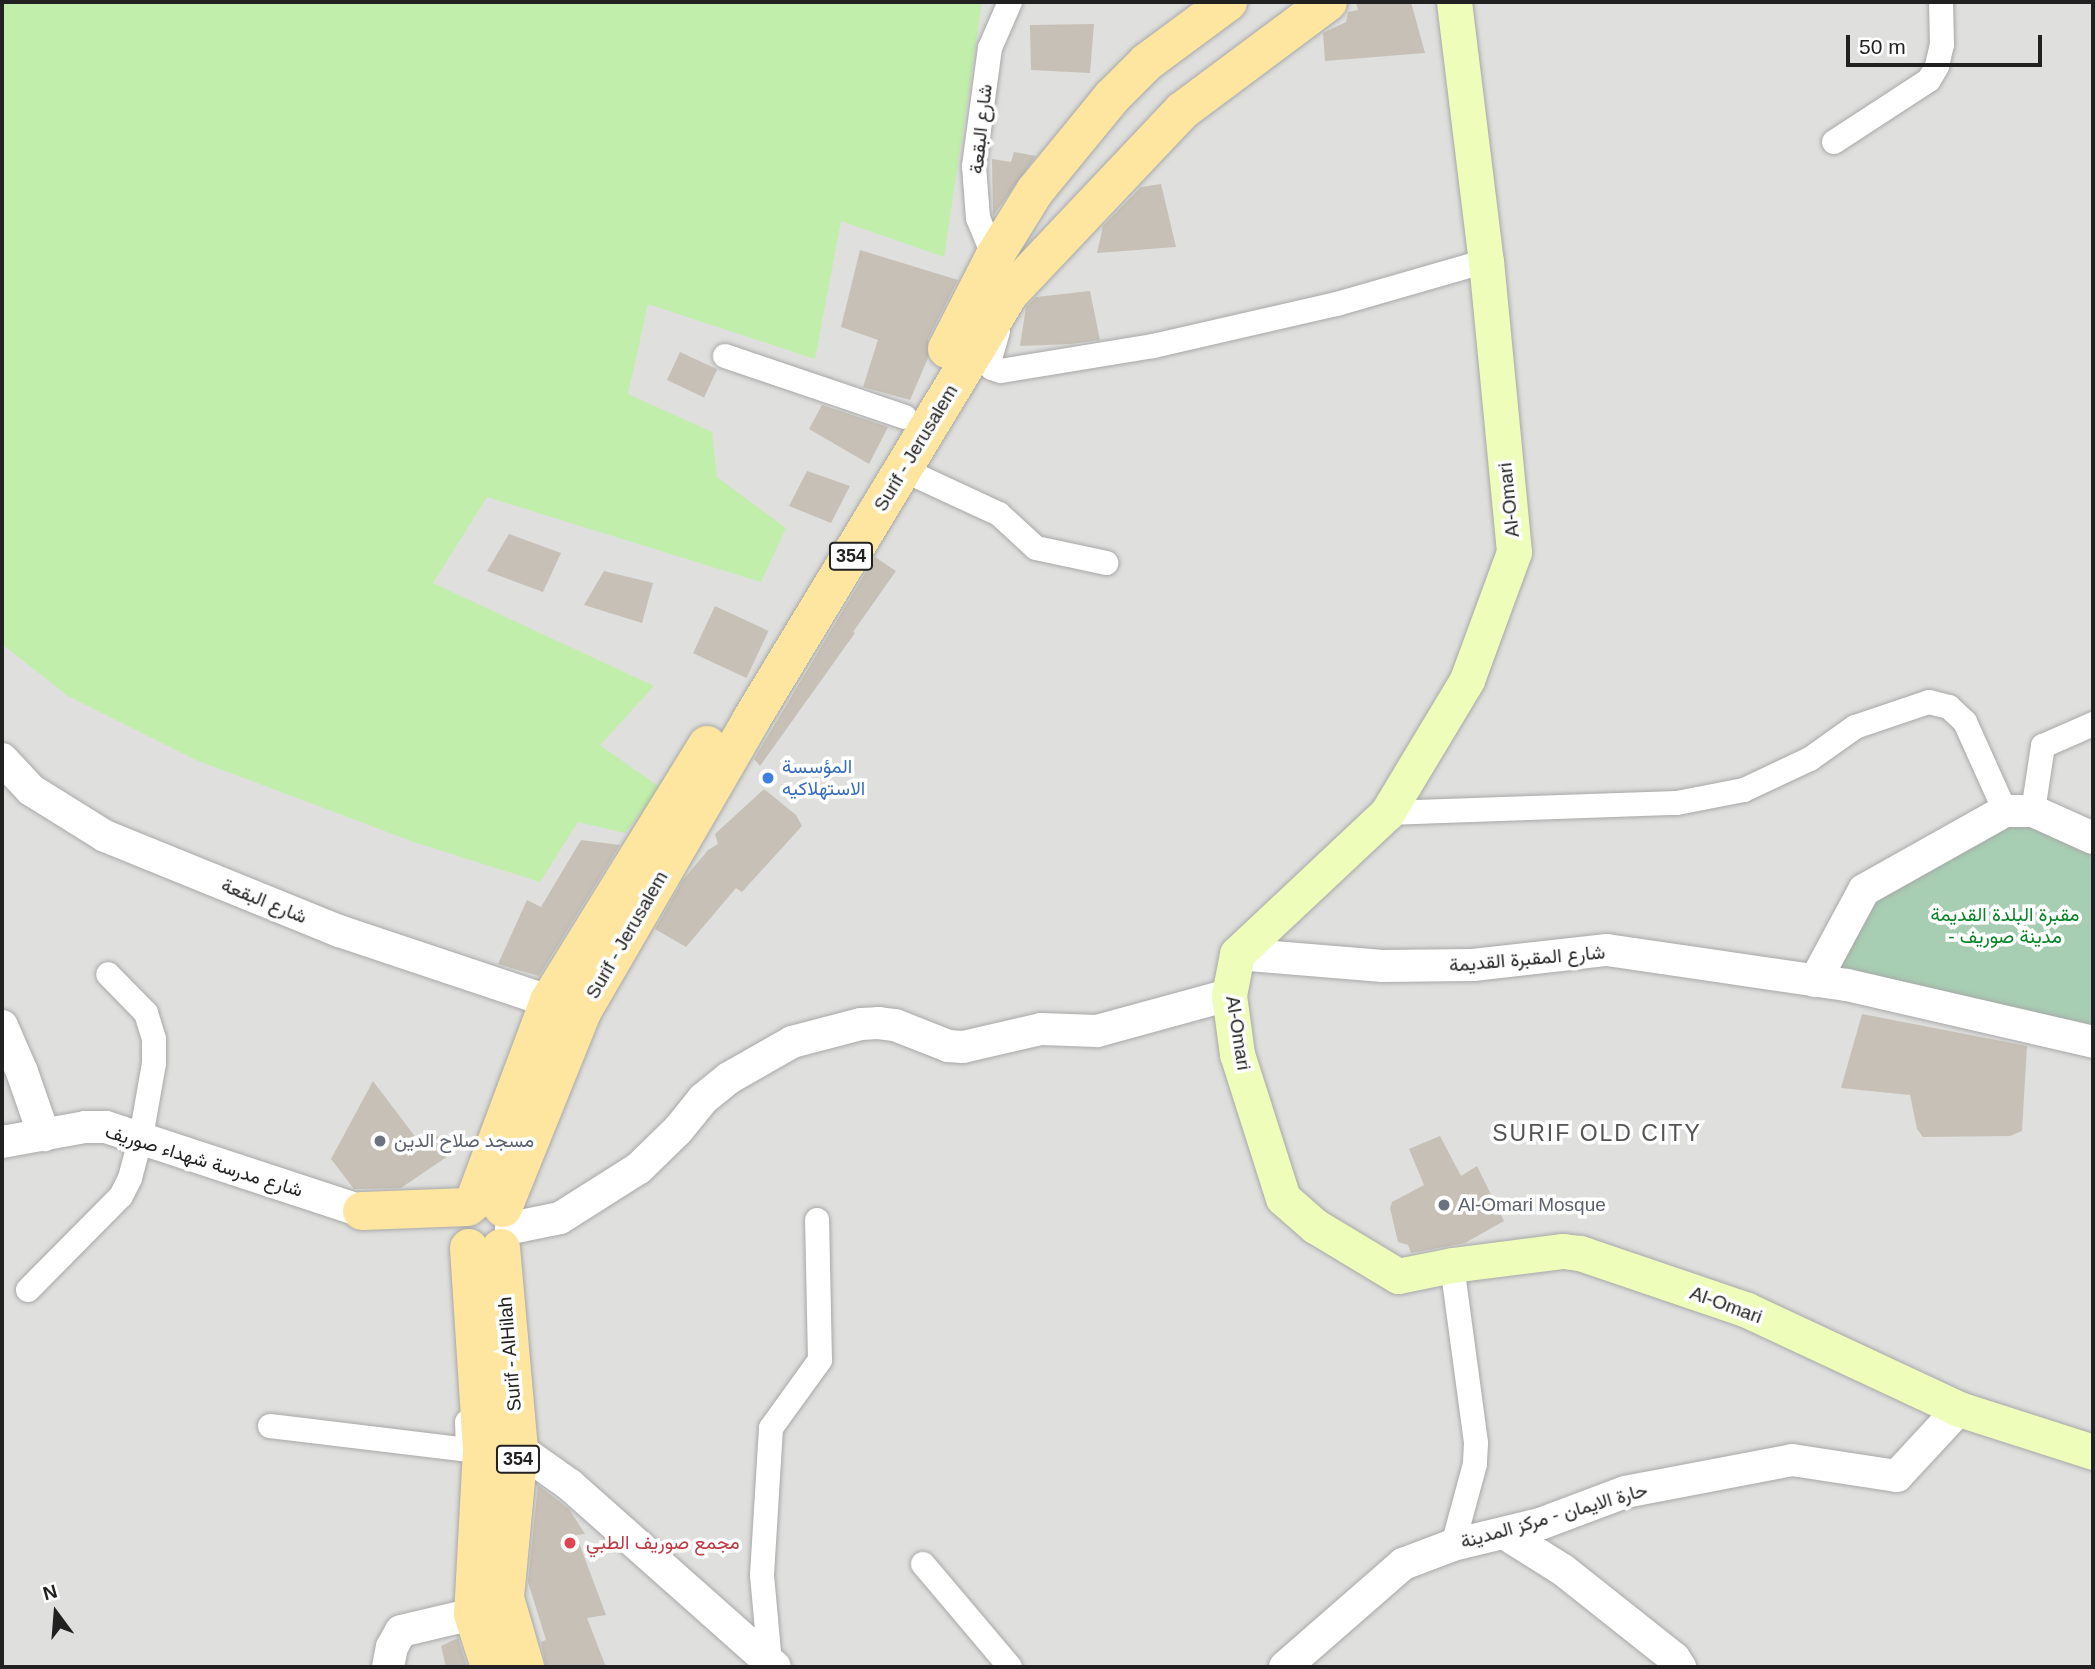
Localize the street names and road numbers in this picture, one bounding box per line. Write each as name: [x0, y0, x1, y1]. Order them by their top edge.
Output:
street label: شارع البقعة: [965, 83, 997, 175]
street label: Surif - Jerusalem: [869, 381, 963, 515]
street label: Al-Omari: [1494, 462, 1524, 538]
road number: 354: [828, 542, 874, 570]
street label: Surif - Jerusalem: [581, 867, 673, 1003]
street label: شارع البقعة: [218, 874, 310, 928]
street label: شارع المقبرة القديمة: [1448, 941, 1606, 977]
street label: Al-Omari: [1221, 994, 1255, 1072]
street label: شارع مدرسة شهداء صوريف: [103, 1120, 305, 1202]
street label: Al-Omari: [1687, 1281, 1765, 1329]
street label: Surif - AlHilah: [494, 1295, 526, 1413]
road number: 354: [495, 1444, 541, 1474]
street label: حارة الايمان - مركز المدينة: [1458, 1478, 1650, 1554]

